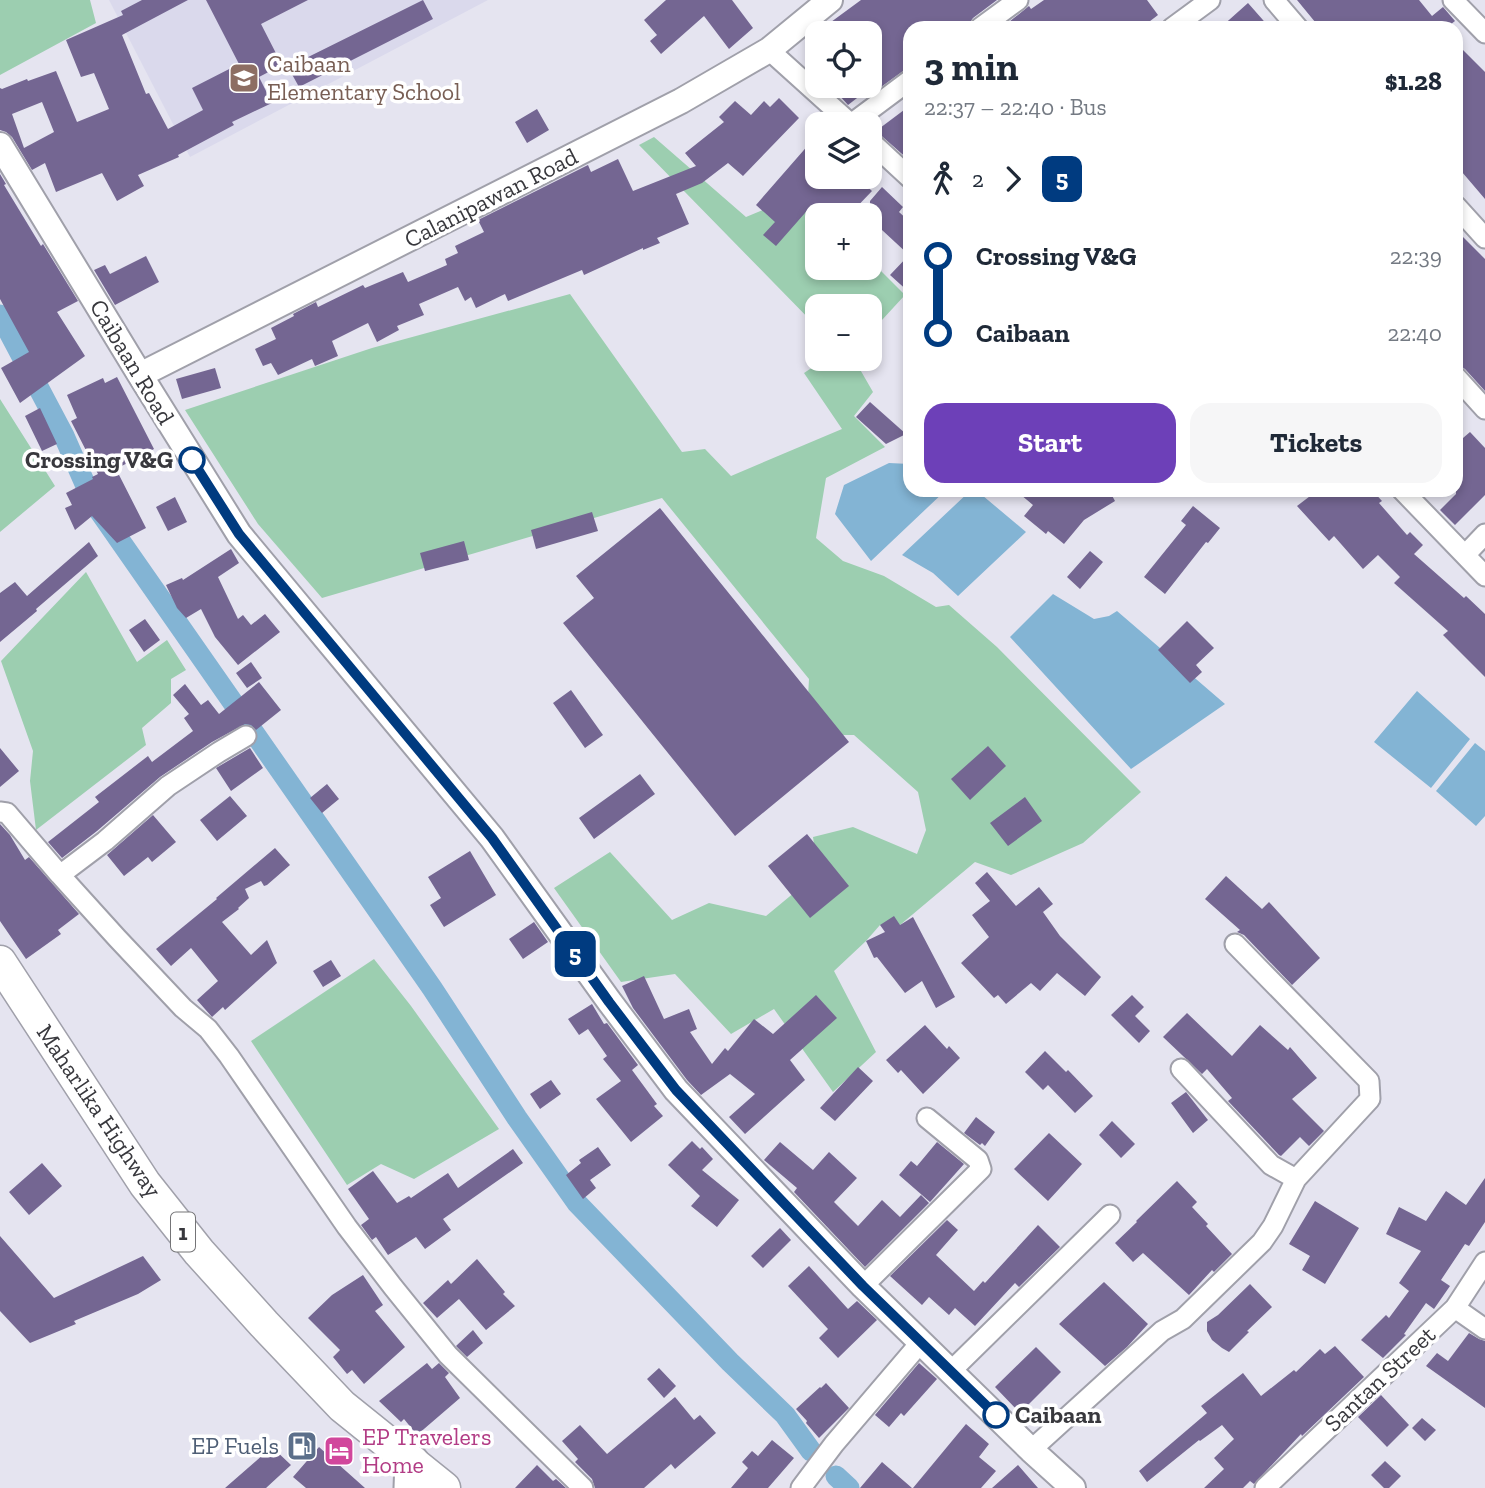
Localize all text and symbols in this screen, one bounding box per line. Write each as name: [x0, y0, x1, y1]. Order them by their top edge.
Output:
map controls: [805, 21, 882, 371]
button: locate: [805, 21, 882, 98]
text: 3 min: [924, 44, 1019, 90]
place label: Caibaan Elementary School: [267, 49, 461, 106]
school or university icon: Caibaan Elementary School: [227, 61, 261, 95]
text: $1.28: [1385, 65, 1442, 97]
text: 22:37 – 22:40 · Bus: [924, 93, 1107, 121]
button: layers: [805, 112, 882, 189]
street label: Calanipawan Road: [399, 141, 582, 254]
icon: walk: [924, 160, 962, 198]
icon: forward: [994, 160, 1032, 198]
text: 5: [1056, 164, 1068, 193]
text: 2: [972, 165, 984, 193]
button: +: [805, 203, 882, 280]
text: Crossing V&G: [976, 240, 1136, 272]
text: 22:39: [1390, 242, 1442, 270]
street label: Caibaan Road: [84, 294, 181, 429]
button: −: [805, 294, 882, 371]
text: Caibaan: [976, 317, 1070, 349]
text: 22:40: [1388, 319, 1442, 347]
button: Start: [924, 403, 1176, 483]
button: Tickets: [1190, 403, 1442, 483]
place label: Crossing V&G: [25, 445, 173, 474]
marker: Crossing V&G: [179, 447, 205, 473]
line badge: 5: [552, 931, 598, 977]
text: 5: [569, 939, 581, 968]
street label: Maharlika Highway: [31, 1019, 169, 1203]
road number: 1: [171, 1212, 195, 1252]
street label: Santan Street: [1318, 1320, 1441, 1437]
place label: Caibaan: [1015, 1400, 1102, 1429]
marker: Caibaan: [983, 1402, 1009, 1428]
place label: EP Travelers Home: [362, 1422, 491, 1479]
fuel station icon: EP Fuels: [285, 1429, 319, 1463]
place label: EP Fuels: [191, 1431, 279, 1460]
hotel icon: EP Travelers Home: [322, 1434, 356, 1468]

